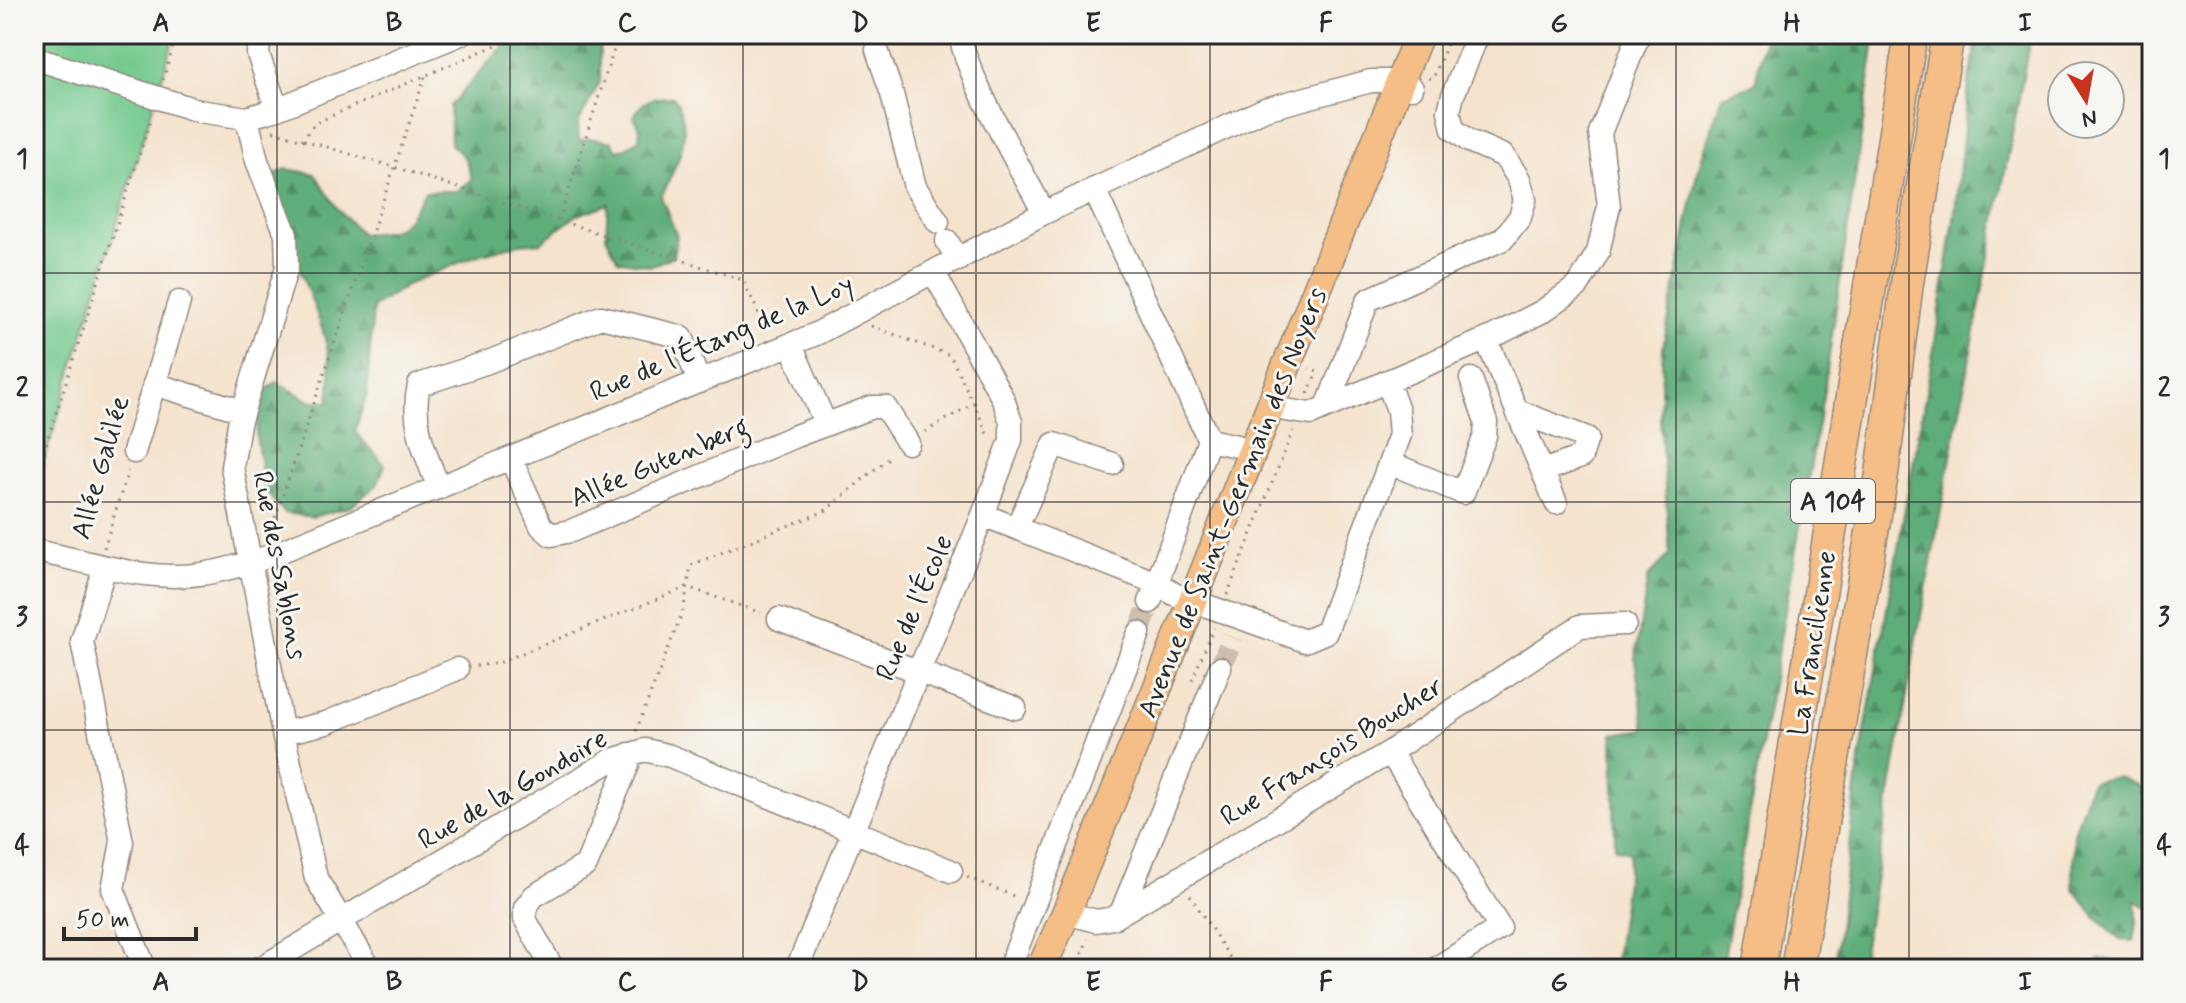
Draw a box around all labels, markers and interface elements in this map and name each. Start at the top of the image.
text: A [152,7,170,41]
text: B [386,7,402,41]
text: C [618,7,637,41]
text: D [851,7,869,41]
text: E [1085,7,1101,41]
text: F [1319,7,1333,41]
text: G [1550,7,1568,41]
text: H [1784,7,1801,41]
text: I [2018,7,2032,41]
north arrow [2046,60,2126,140]
text: N [2080,103,2099,133]
text: 1 [16,143,28,177]
text: 1 [2158,143,2170,177]
street label: Rue de l'Étang de la Loy [584,265,860,413]
street label: Avenue de Saint-Germain des Noyers [1130,282,1337,724]
text: 2 [16,372,29,406]
text: 2 [2158,372,2171,406]
street label: Allée Galilée [63,392,140,544]
street label: Allée Gutenberg [565,409,756,520]
street label: Rue des Sablons [242,468,315,663]
road number: A 104 [1791,479,1875,523]
street label: Rue de l'École [866,528,963,687]
street label: La Francilienne [1781,548,1846,739]
text: 3 [16,601,28,635]
text: 3 [2158,601,2170,635]
street label: Rue François Boucher [1214,668,1451,836]
street label: Rue de la Gondoire [412,721,615,859]
text: 4 [14,830,30,864]
text: 4 [2156,830,2172,864]
scale bar [64,891,196,941]
text: 50 m [76,905,130,936]
text: A [152,966,170,1000]
text: B [386,966,402,1000]
text: C [618,966,637,1000]
text: D [851,966,869,1000]
text: E [1085,966,1101,1000]
text: F [1319,966,1333,1000]
text: G [1550,966,1568,1000]
text: H [1784,966,1801,1000]
text: I [2018,966,2032,1000]

